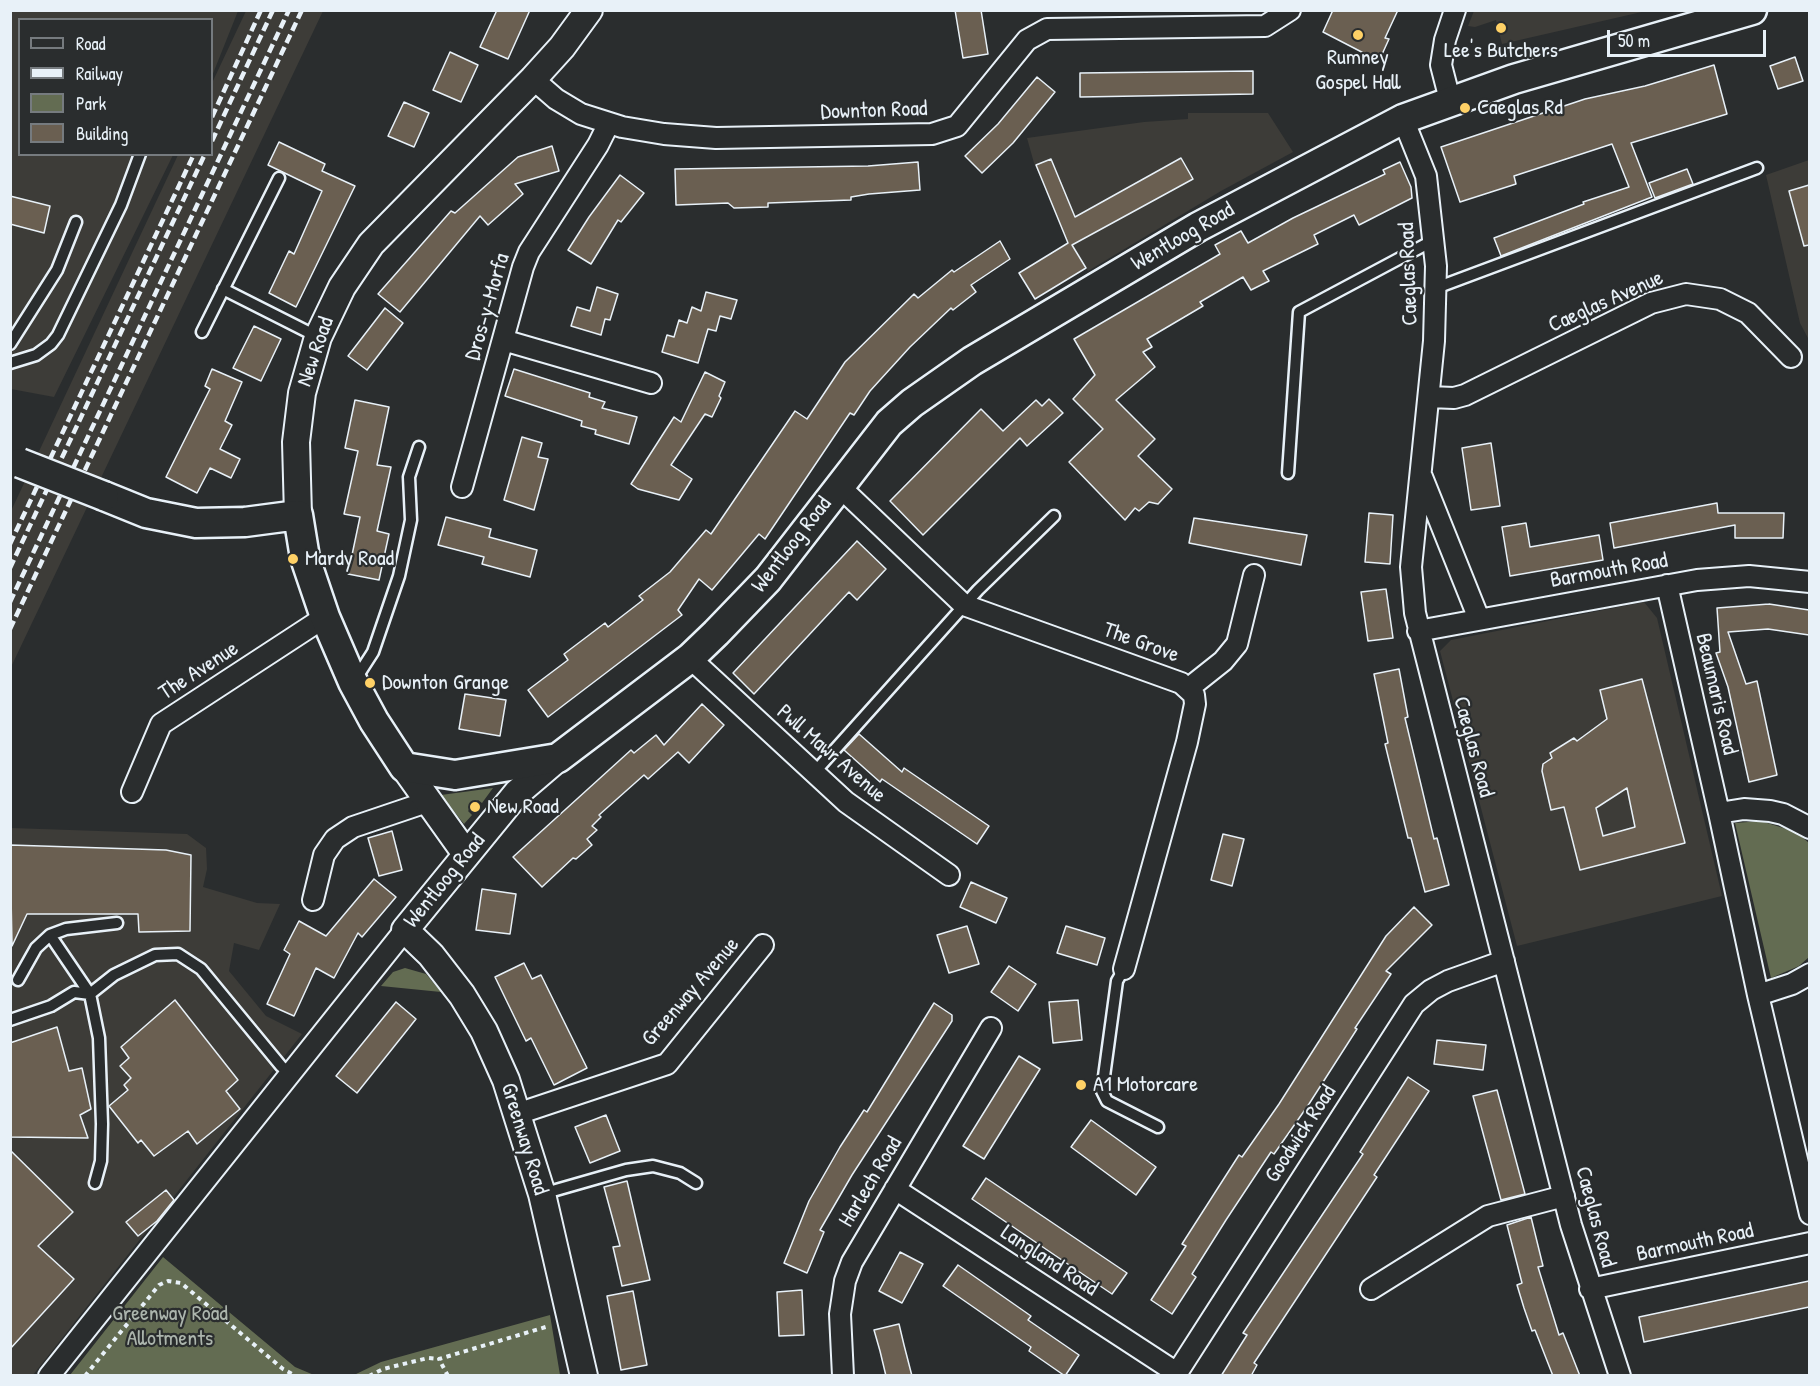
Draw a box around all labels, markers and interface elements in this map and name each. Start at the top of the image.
legend [18,18,213,156]
scale bar [1610,18,1769,56]
marker: Lee's Butchers [1494,21,1508,35]
marker: Rumney Gospel Hall [1351,28,1365,42]
text: 50 m [1618,28,1650,53]
text: Road [76,31,106,56]
place label: Lee's Butchers [1444,38,1558,64]
place label: Rumney Gospel Hall [1315,45,1401,96]
text: Railway [76,61,123,86]
text: Park [76,91,106,116]
place label: Caeglas Rd [1477,95,1563,121]
street label: Downton Road [820,96,928,126]
marker: Caeglas Rd [1458,101,1472,115]
text: Building [76,121,128,146]
street label: Wentloog Road [1127,197,1239,277]
street label: Caeglas Road [1394,222,1424,326]
street label: Dros-y-Morfa [460,250,516,364]
street label: Caeglas Avenue [1544,265,1668,339]
street label: New Road [292,314,340,390]
street label: Wentloog Road [746,492,838,598]
place label: Mardy Road [305,546,394,572]
street label: Barmouth Road [1548,548,1670,594]
marker: Mardy Road [286,552,300,566]
street label: The Grove [1099,617,1183,669]
street label: Beaumaris Road [1689,631,1743,757]
street label: The Avenue [154,636,244,706]
place label: Downton Grange [382,670,509,696]
marker: Downton Grange [363,676,377,690]
street label: Caeglas Road [1447,694,1499,800]
street label: Pwll Mawr Avenue [771,699,891,809]
place label: New Road [487,794,559,820]
marker: New Road [468,800,482,814]
street label: Wentloog Road [399,828,491,934]
street label: Greenway Avenue [637,932,745,1052]
place label: A1 Motorcare [1093,1072,1198,1098]
marker: A1 Motorcare [1074,1078,1088,1092]
street label: Greenway Road [494,1080,554,1198]
street label: Goodwick Road [1260,1080,1342,1188]
street label: Harlech Road [834,1132,908,1232]
street label: Caeglas Road [1569,1164,1621,1270]
street label: Barmouth Road [1634,1218,1756,1268]
street label: Langland Road [995,1220,1103,1302]
park label: Greenway Road Allotments [112,1301,228,1352]

